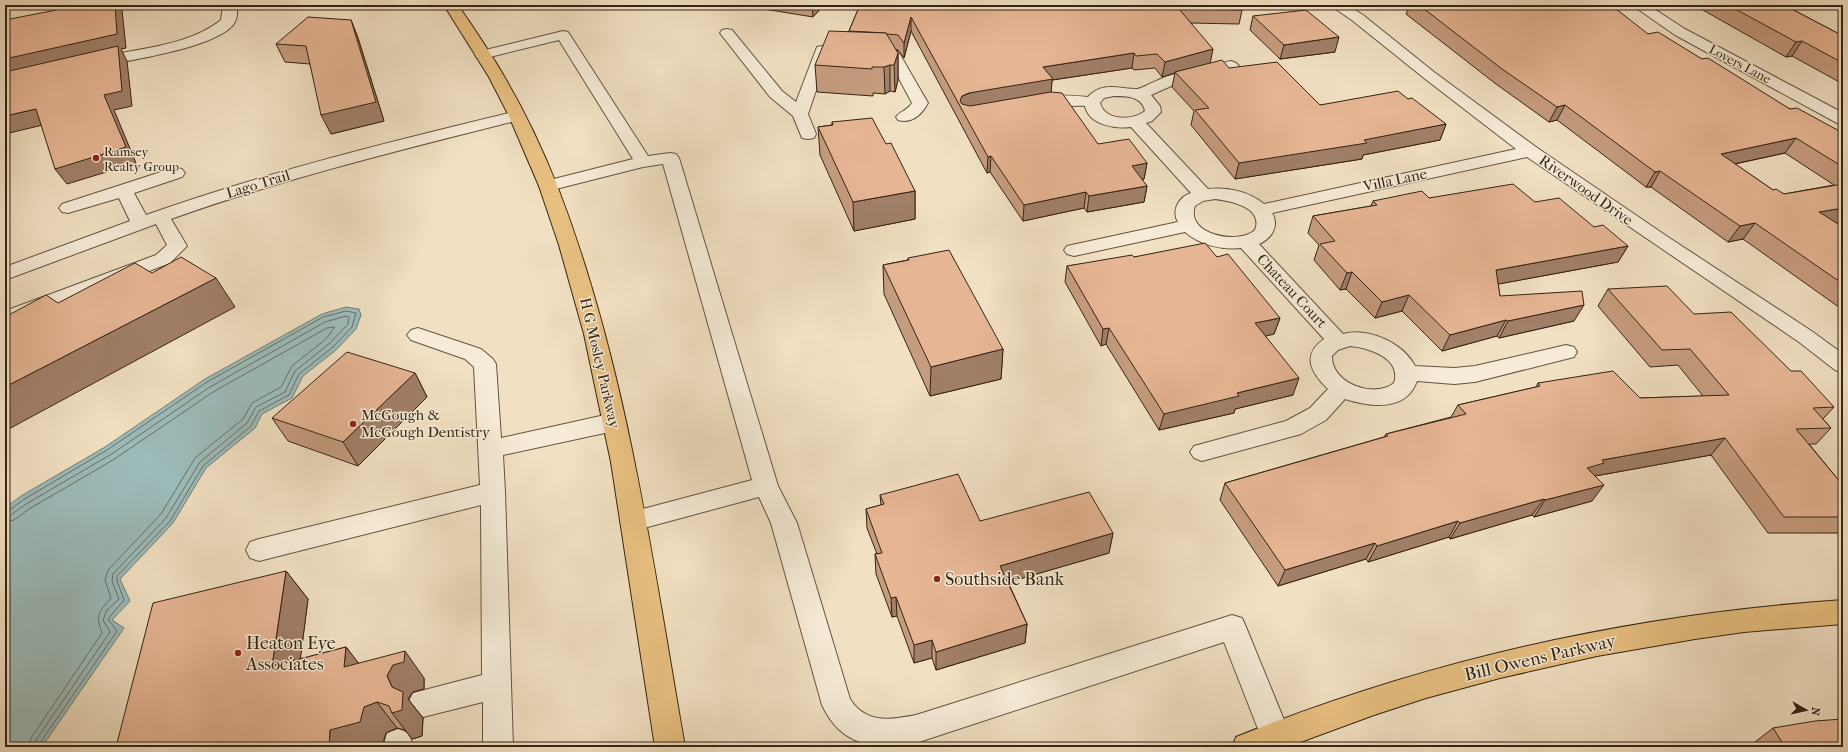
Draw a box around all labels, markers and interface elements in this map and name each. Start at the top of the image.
street label: Lovers Lane [1707,41,1774,87]
place label: Ramsey Realty Group [104,144,179,174]
street label: Riverwood Drive [1536,151,1637,229]
marker: Ramsey Realty Group [91,153,101,163]
street label: Villa Lane [1361,164,1429,196]
street label: Lago Trail [224,166,292,202]
street label: Chateau Court [1253,250,1331,332]
street label: H G Mosley Parkway [576,296,624,431]
place label: McGough & McGough Dentistry [361,406,491,441]
marker: McGough & McGough Dentistry [348,419,358,429]
place label: Southside Bank [945,569,1065,590]
marker: Southside Bank [932,574,942,584]
street label: Bill Owens Parkway [1462,630,1619,686]
place label: Heaton Eye Associates [245,633,336,675]
marker: Heaton Eye Associates [233,648,243,658]
north arrow [1786,690,1826,730]
text: N [1808,706,1822,717]

